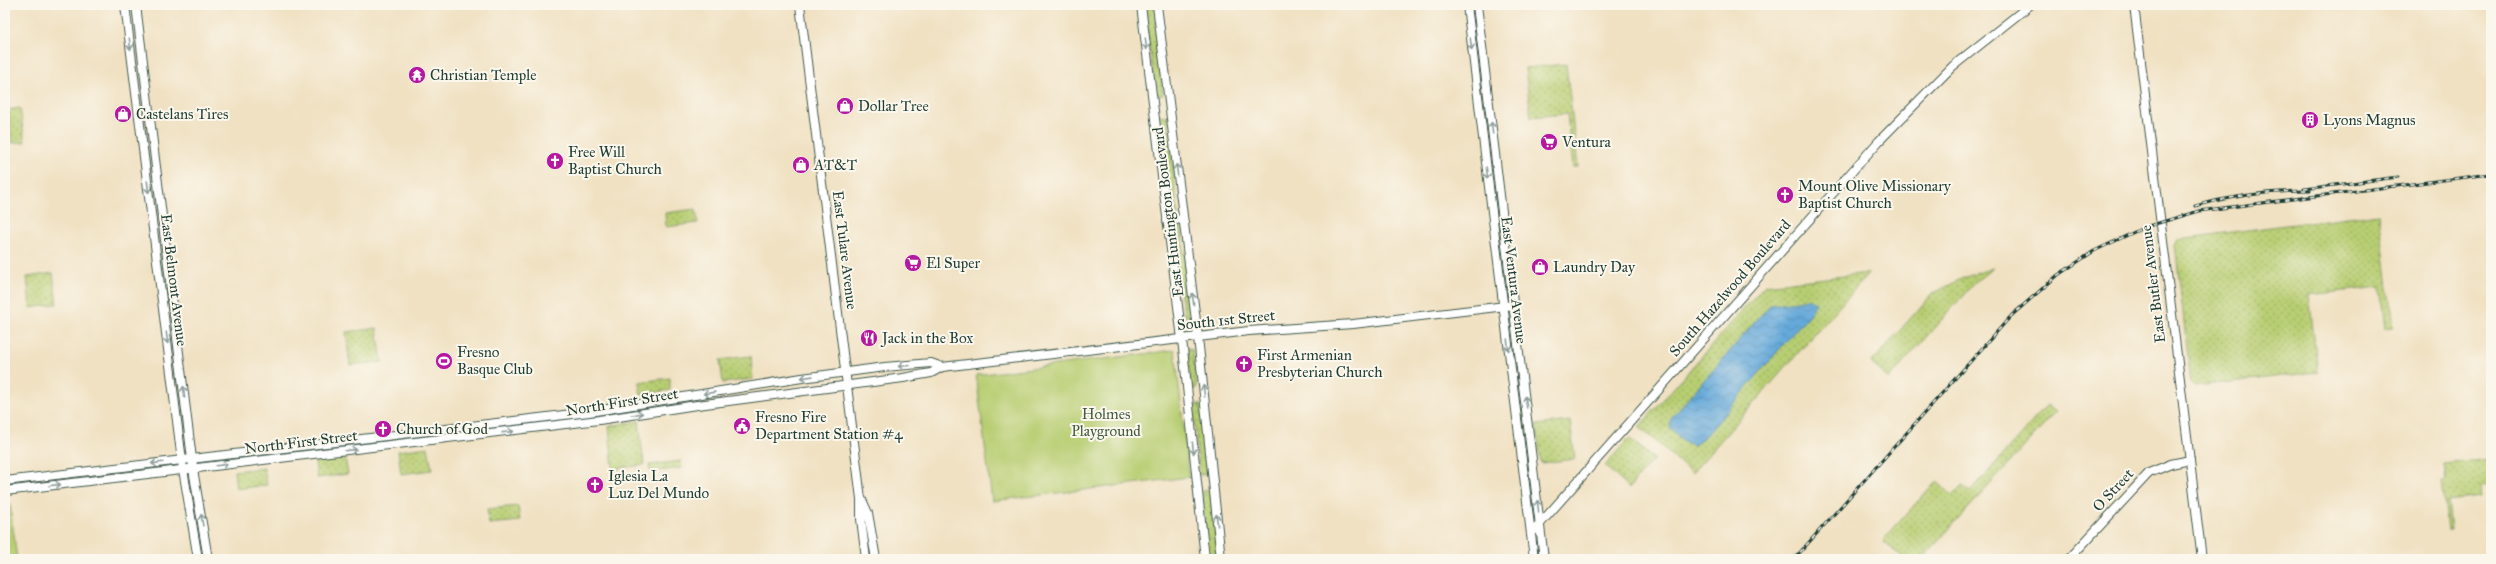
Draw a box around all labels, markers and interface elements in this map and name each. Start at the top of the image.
one-way arrow [126,37,133,50]
one-way arrow [1142,37,1150,50]
one-way arrow [1468,37,1475,50]
temple icon: Christian Temple [407,65,427,85]
place label: Christian Temple [430,66,536,84]
shop icon: Dollar Tree [835,96,855,116]
place label: Dollar Tree [858,97,929,115]
shop icon: Castelans Tires [113,104,133,124]
place label: Castelans Tires [136,105,228,123]
building icon: Lyons Magnus [2300,110,2320,130]
place label: Lyons Magnus [2323,111,2416,129]
one-way arrow [1488,122,1496,135]
street label: East Huntington Boulevard [1149,125,1187,298]
supermarket icon: Ventura [1539,132,1559,152]
place label: Ventura [1561,133,1612,151]
place label: Free Will Baptist Church [568,143,663,178]
church icon: Free Will Baptist Church [545,151,565,171]
shop icon: AT&T [791,155,811,175]
place label: AT&T [813,156,857,174]
one-way arrow [1173,164,1181,177]
one-way arrow [1483,166,1491,179]
place label: Mount Olive Missionary Baptist Church [1798,177,1952,212]
one-way arrow [144,180,152,193]
church icon: Mount Olive Missionary Baptist Church [1775,185,1795,205]
street label: East Tulare Avenue [829,190,861,310]
street label: East Belmont Avenue [157,213,191,347]
street label: East Ventura Avenue [1497,215,1531,345]
street label: South Hazelwood Boulevard [1666,215,1795,360]
street label: East Butler Avenue [2137,224,2169,344]
supermarket icon: El Super [903,253,923,273]
place label: El Super [926,254,980,272]
shop icon: Laundry Day [1530,257,1550,277]
place label: Laundry Day [1553,258,1636,276]
one-way arrow [1189,293,1197,306]
street label: South 1st Street [1176,306,1277,334]
restaurant icon: Jack in the Box [859,328,879,348]
place label: Jack in the Box [880,329,974,348]
one-way arrow [163,331,171,344]
one-way arrow [1505,338,1512,351]
place label: Fresno Basque Club [457,343,533,379]
place label: First Armenian Presbyterian Church [1257,346,1383,381]
sports icon: Fresno Basque Club [434,351,454,371]
church icon: First Armenian Presbyterian Church [1234,354,1254,374]
one-way arrow [898,362,911,369]
one-way arrow [801,373,814,381]
street label: North First Street [565,384,680,420]
one-way arrow [1200,385,1208,398]
one-way arrow [180,386,188,399]
one-way arrow [703,389,716,397]
one-way arrow [1522,396,1529,409]
park label: Holmes Playground [1071,405,1141,440]
place label: Fresno Fire Department Station #4 [755,408,903,443]
one-way arrow [630,410,643,418]
public building icon: Fresno Fire Department Station #4 [732,416,752,436]
church icon: Church of God [373,419,393,439]
place label: Church of God [396,420,488,438]
street label: North First Street [244,426,359,458]
one-way arrow [501,428,514,435]
one-way arrow [1189,441,1196,454]
one-way arrow [344,446,357,454]
one-way arrow [151,459,164,466]
one-way arrow [215,461,228,469]
street label: O Street [2089,464,2138,515]
place label: Iglesia La Luz Del Mundo [608,467,710,502]
church icon: Iglesia La Luz Del Mundo [585,475,605,495]
one-way arrow [48,481,61,489]
one-way arrow [1534,500,1542,513]
one-way arrow [198,514,206,527]
one-way arrow [1213,514,1221,527]

